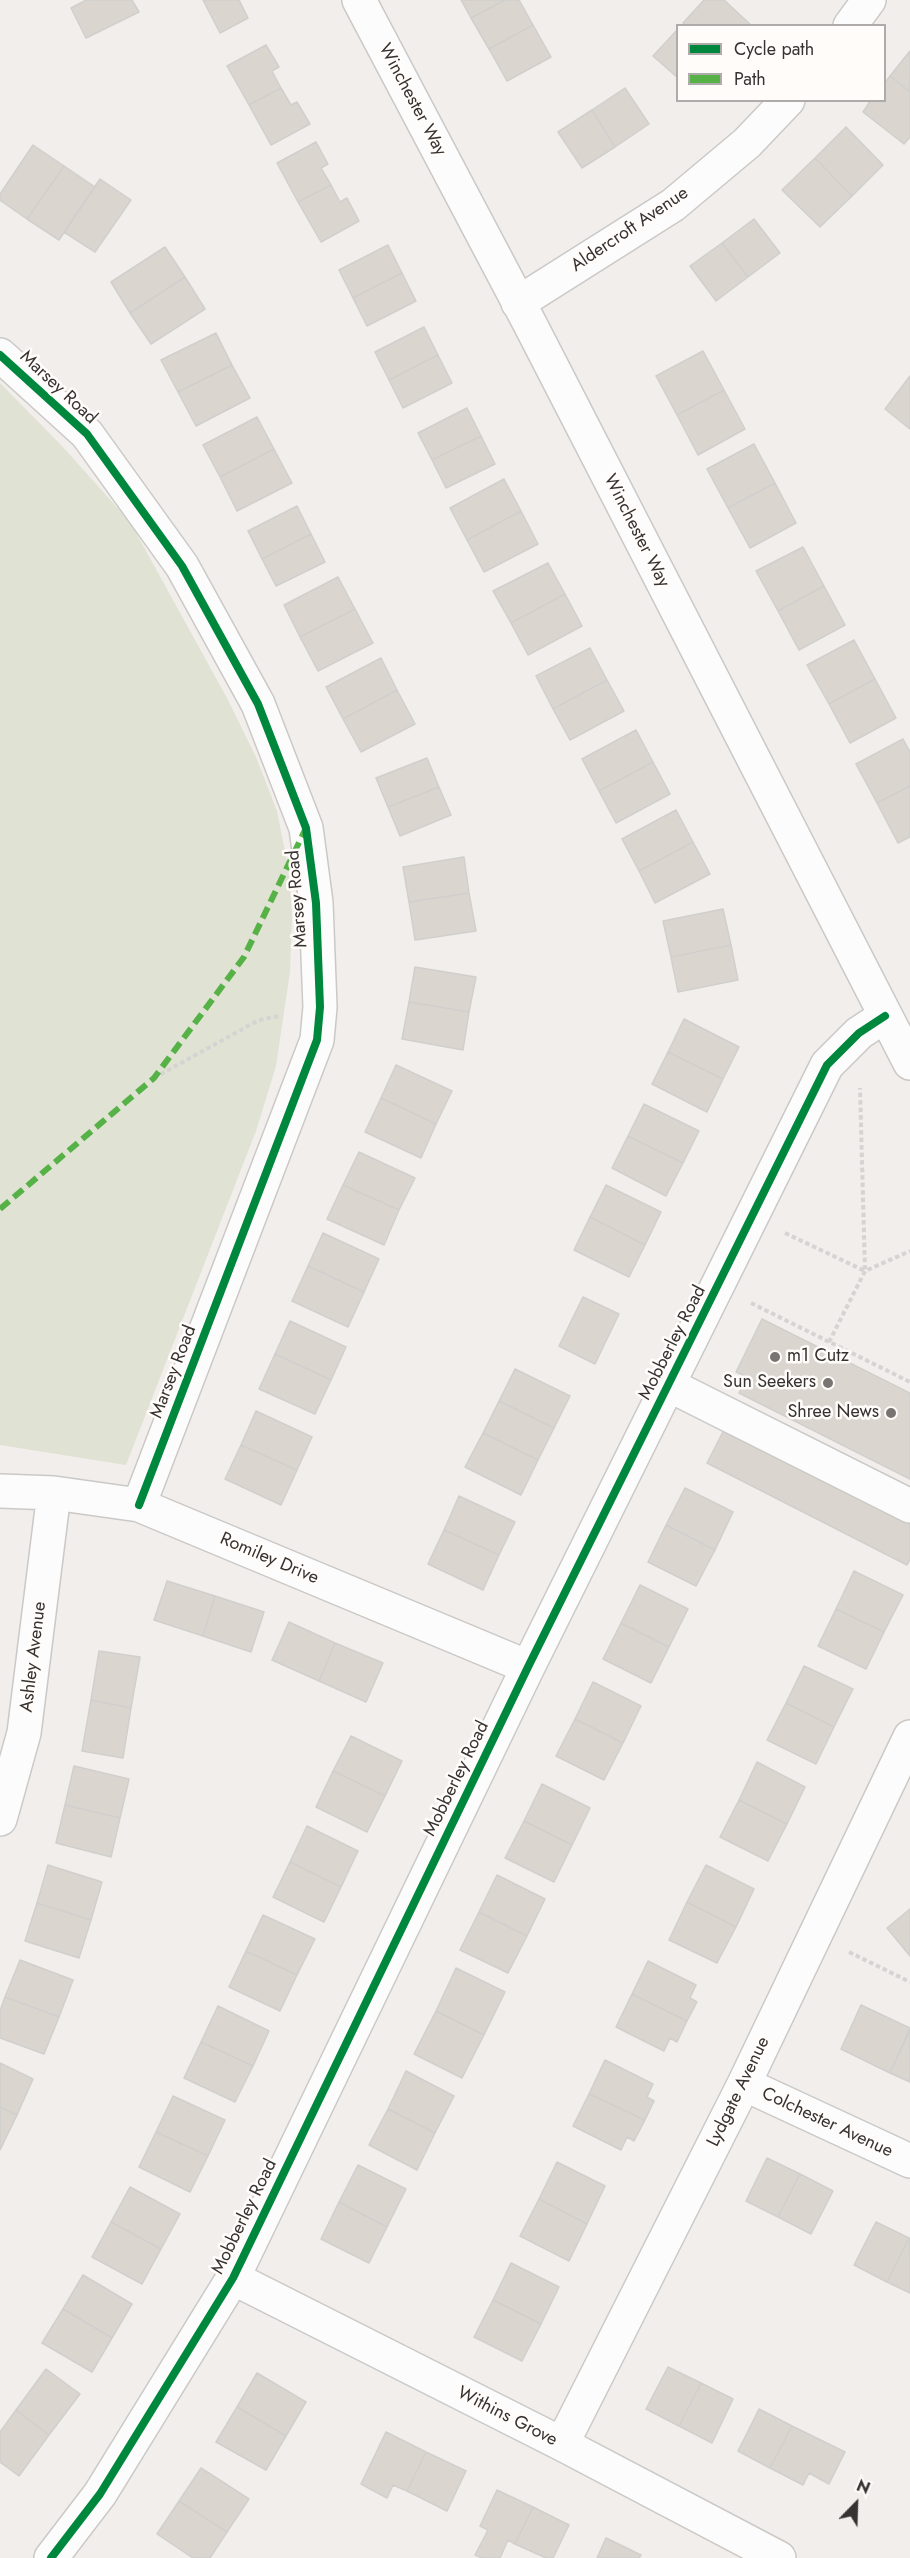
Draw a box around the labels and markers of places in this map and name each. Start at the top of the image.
place label: m1 Cutz [787,1346,849,1368]
marker: m1 Cutz [768,1350,782,1364]
place label: Sun Seekers [723,1372,816,1394]
marker: Sun Seekers [821,1376,835,1390]
place label: Shree News [787,1402,879,1424]
marker: Shree News [884,1406,898,1420]

